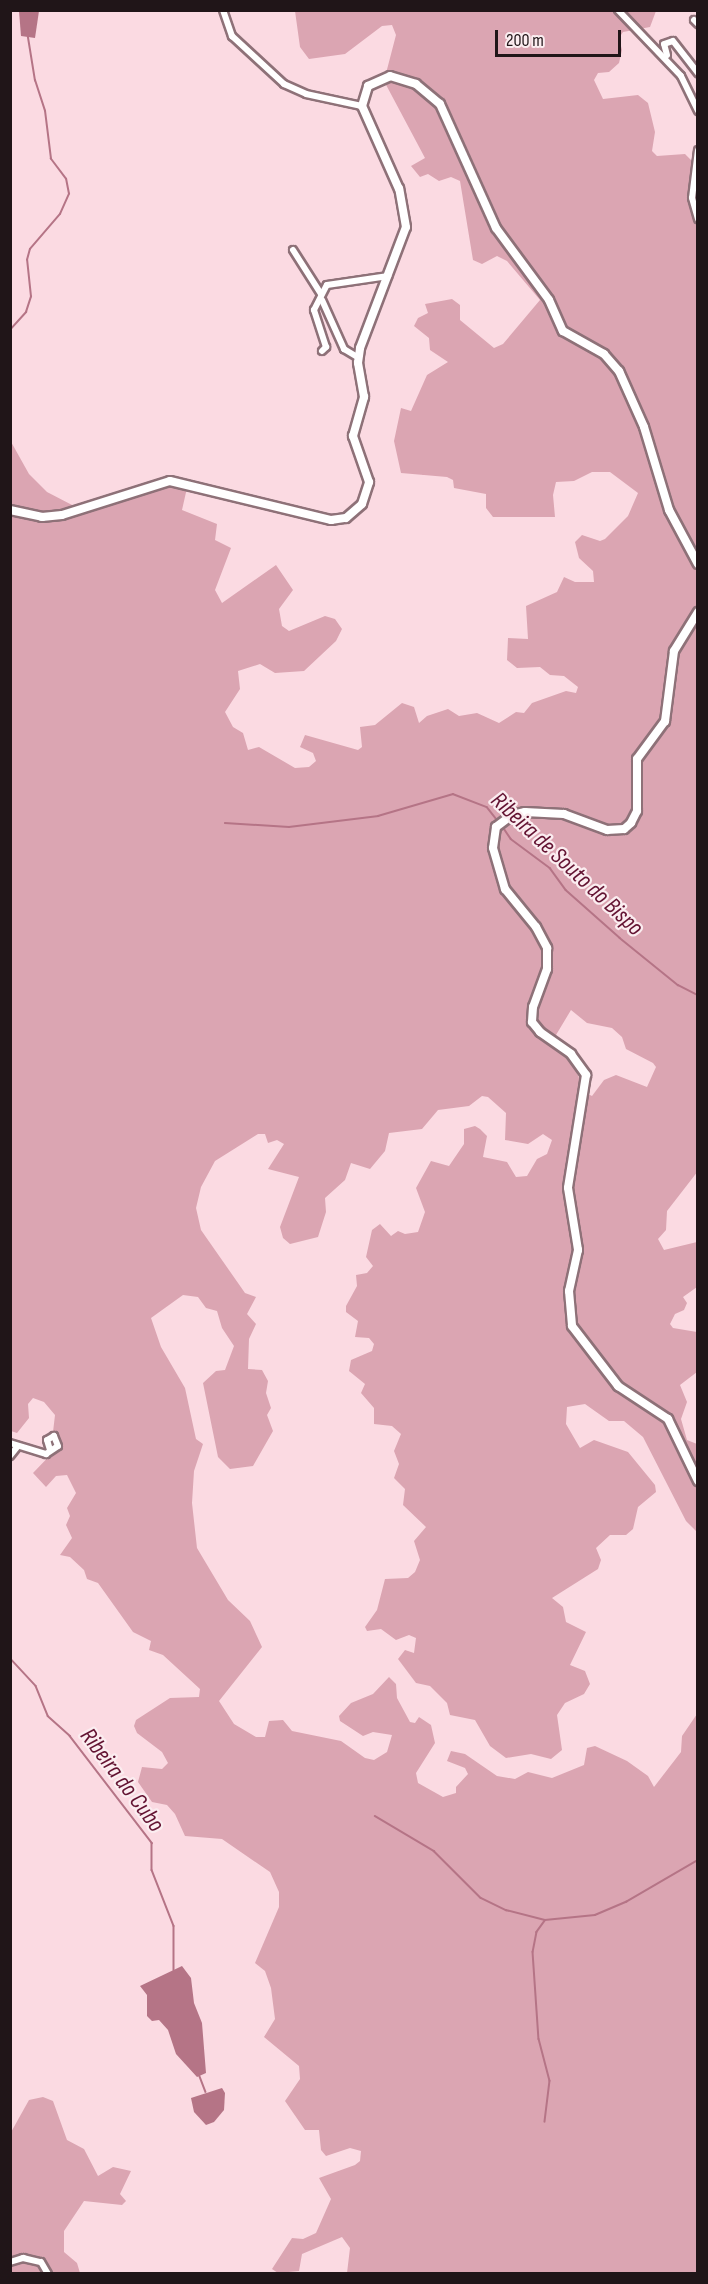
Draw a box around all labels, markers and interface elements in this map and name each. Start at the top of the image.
scale bar [498,18,624,56]
text: 200 m [506,30,544,51]
water label: Ribeira de Souto do Bispo [485,786,649,942]
water label: Ribeira do Cubo [74,1722,170,1838]

